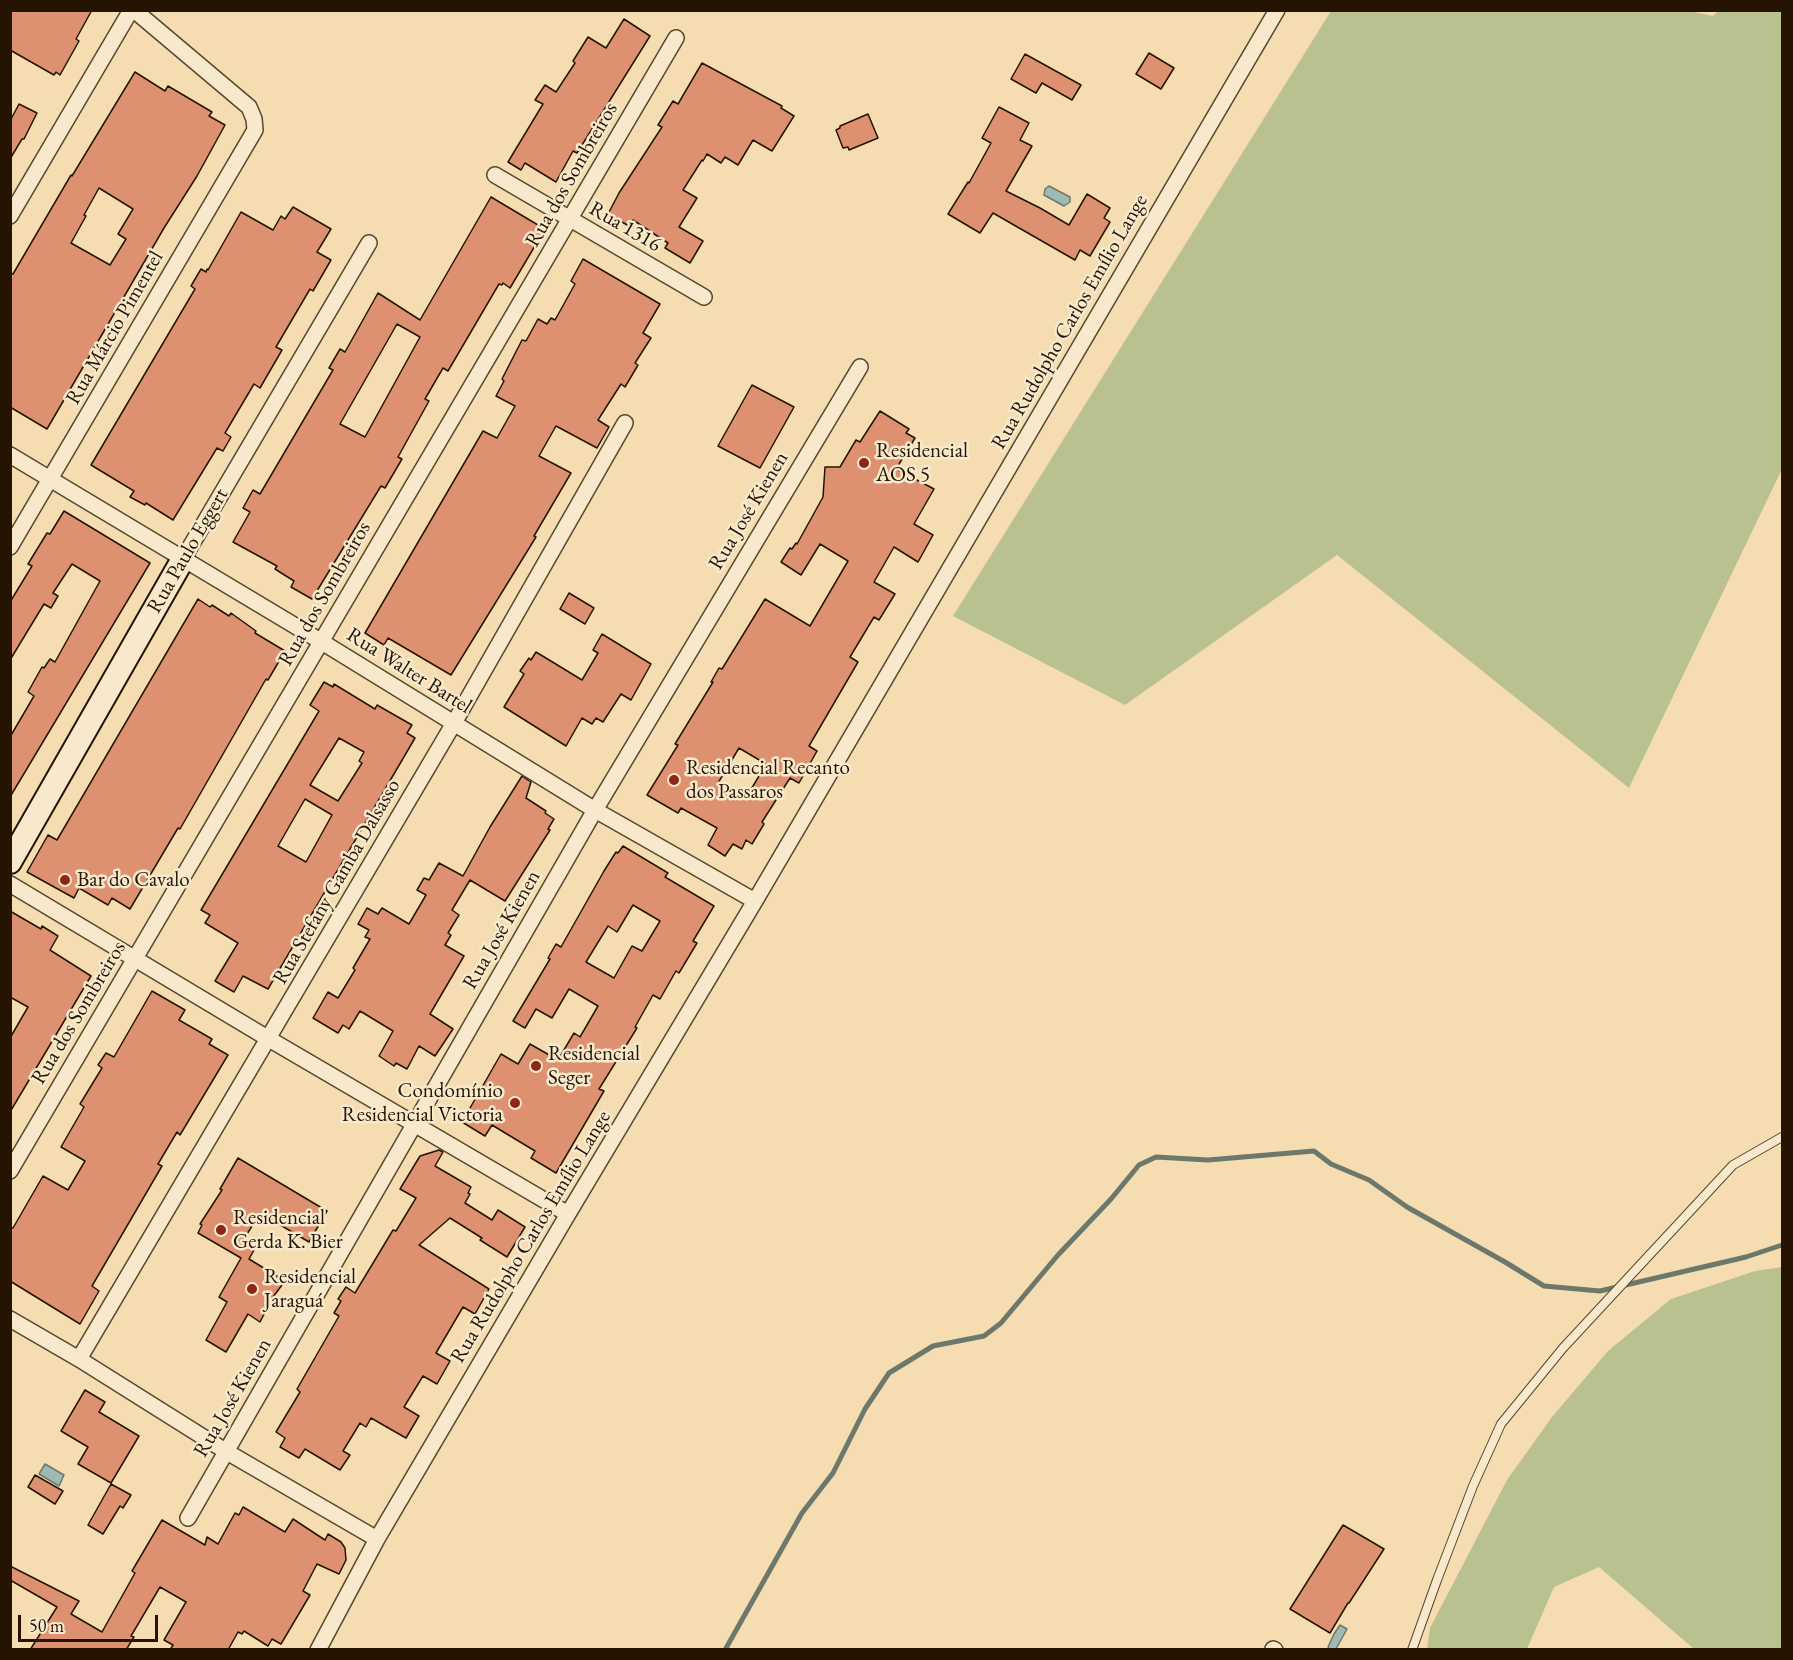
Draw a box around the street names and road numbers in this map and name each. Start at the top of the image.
street label: Rua dos Sombreiros [520,98,624,252]
street label: Rua Rudolpho Carlos Emílio Lange [987,190,1153,454]
street label: Rua 1316 [585,196,665,258]
street label: Rua Márcio Pimentel [61,247,169,409]
street label: Rua José Kienen [704,447,794,575]
street label: Rua Paulo Eggert [142,484,234,618]
street label: Rua dos Sombreiros [273,517,377,671]
street label: Rua Walter Bartel [342,623,476,719]
street label: Rua Stefany Gamba Dalsasso [268,775,406,989]
street label: Rua José Kienen [458,866,546,994]
street label: Rua dos Sombreiros [26,937,132,1089]
street label: Rua Rudolpho Carlos Emílio Lange [445,1106,617,1368]
street label: Rua José Kienen [189,1334,277,1462]

